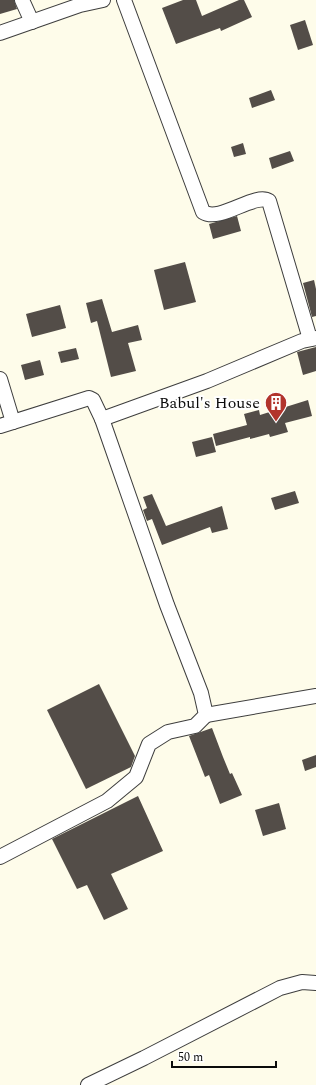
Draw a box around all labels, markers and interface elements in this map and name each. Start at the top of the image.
building icon: Babul's House [263,390,289,423]
place label: Babul's House [159,391,260,415]
scale bar [172,1043,276,1069]
text: 50 m [178,1048,203,1067]

